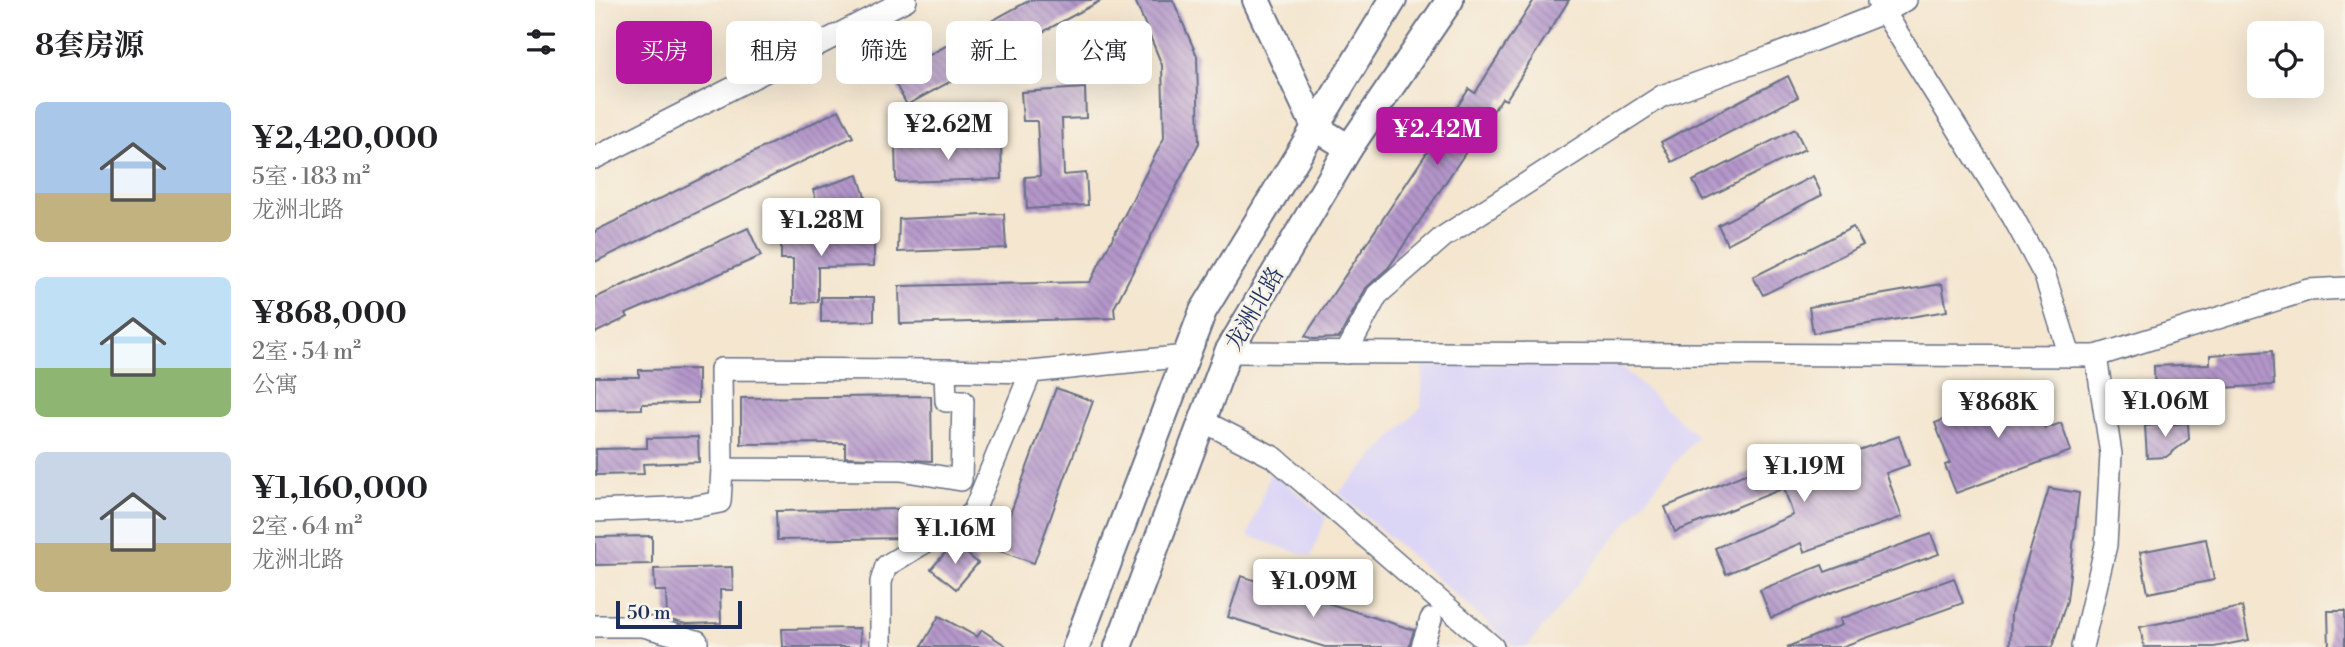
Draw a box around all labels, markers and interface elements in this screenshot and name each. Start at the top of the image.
chip: 买房 [616,21,712,84]
chip: 租房 [726,21,822,84]
chip: 筛选 [836,21,932,84]
chip: 新上 [946,21,1042,84]
chip: 公寓 [1056,21,1152,84]
map controls [2247,21,2324,98]
button: locate [2247,21,2324,98]
icon: filters [522,23,560,61]
text: 8套房源 [35,27,144,65]
pin: ¥2.62M [891,102,1005,162]
pin: ¥2.42M [1380,108,1494,167]
text: ¥2.62M [904,111,992,139]
text: ¥2.42M [1392,116,1482,144]
text: ¥2,420,000 [252,120,438,158]
icon: home [91,130,175,214]
text: 5室 · 183 m² [252,163,370,191]
text: 龙洲北路 [252,196,344,224]
pin: ¥1.28M [764,198,878,258]
text: ¥1.28M [778,207,864,235]
street label: 龙洲北路 [1220,262,1290,356]
text: ¥868,000 [252,295,407,333]
icon: home [91,305,175,389]
text: 2室 · 54 m² [252,338,361,366]
text: 公寓 [252,371,298,399]
pin: ¥868K [1949,380,2047,440]
pin: ¥1.06M [2108,380,2222,439]
text: ¥1.06M [2121,388,2209,416]
text: ¥868K [1958,389,2038,417]
pin: ¥1.19M [1747,444,1861,504]
text: ¥1.19M [1763,453,1845,481]
text: ¥1,160,000 [252,470,428,508]
icon: home [91,480,175,564]
pin: ¥1.16M [898,506,1012,566]
text: 2室 · 64 m² [252,513,362,541]
text: ¥1.16M [914,515,996,543]
text: 龙洲北路 [252,546,344,574]
pin: ¥1.09M [1256,560,1370,619]
text: ¥1.09M [1269,568,1357,596]
scale bar [616,598,742,630]
text: 50 m [627,601,671,625]

